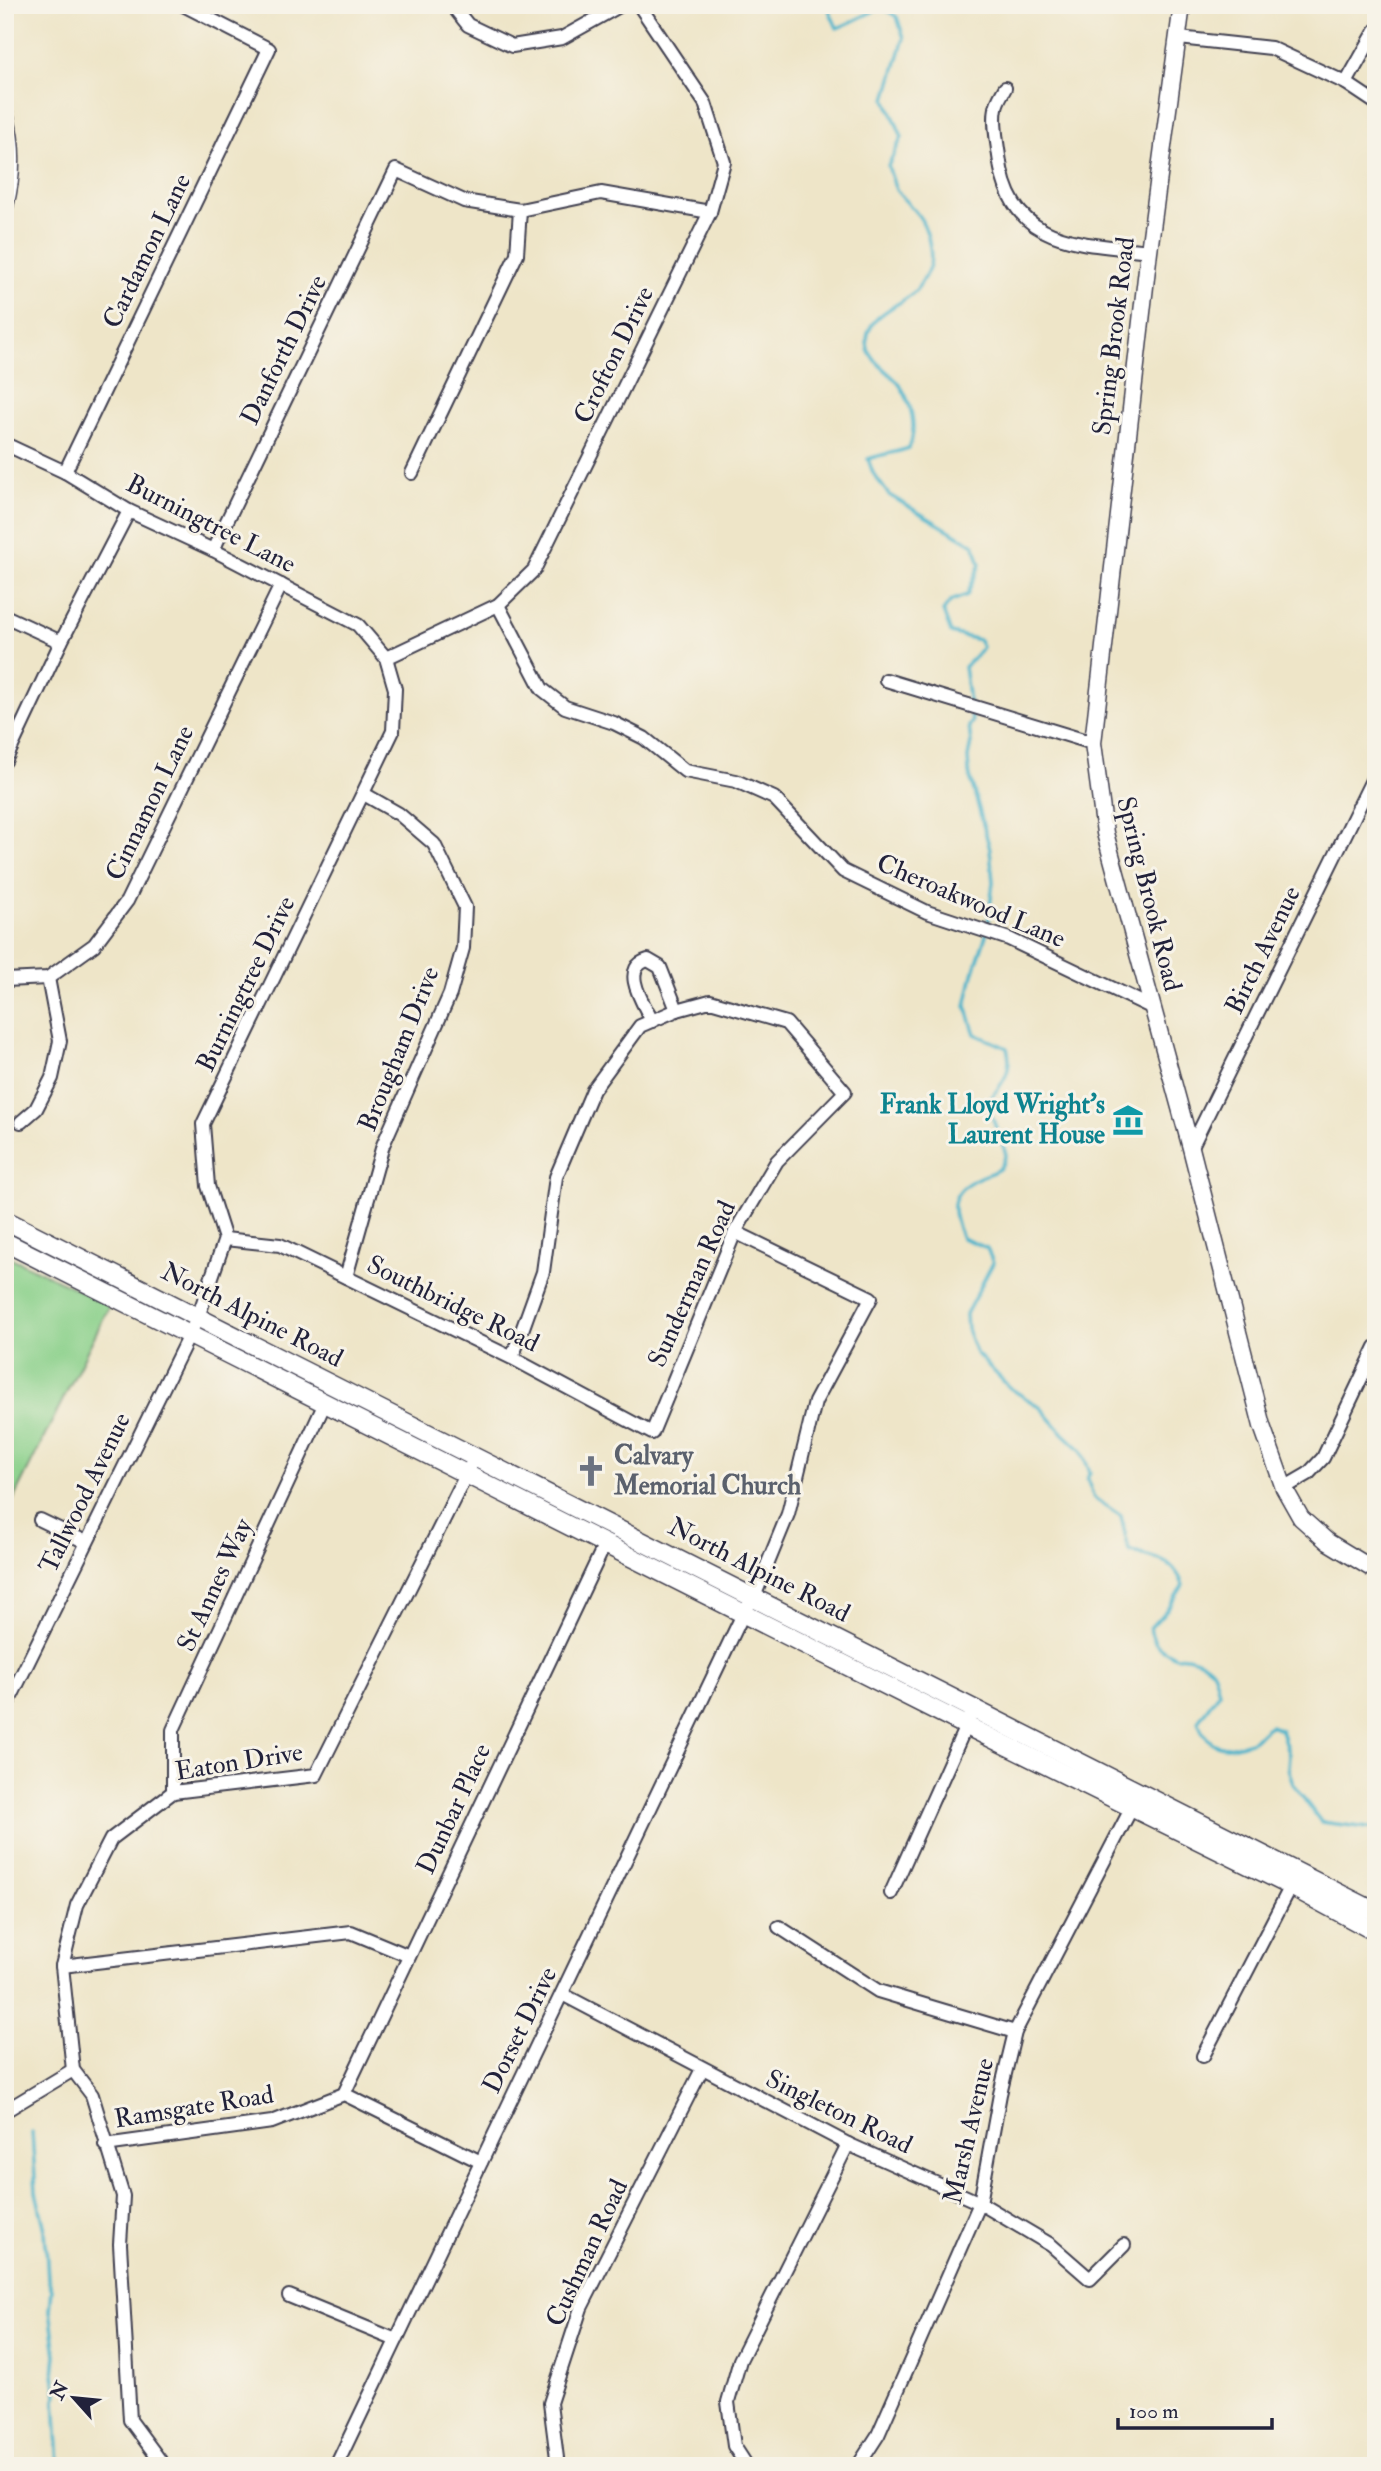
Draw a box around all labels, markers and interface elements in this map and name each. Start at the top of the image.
street label: Cardamon Lane [96,168,198,333]
street label: Spring Brook Road [1086,235,1143,437]
street label: Danforth Drive [234,270,334,430]
street label: Crofton Drive [567,281,661,429]
street label: Burningtree Lane [121,468,301,580]
street label: Cinnamon Lane [99,720,201,886]
street label: Spring Brook Road [1108,793,1189,995]
street label: Cheroakwood Lane [872,847,1070,955]
street label: Birch Avenue [1218,881,1308,1019]
street label: Burningtree Drive [190,891,302,1077]
street label: Brougham Drive [351,962,447,1136]
place label: Frank Lloyd Wright's Laurent House [880,1089,1105,1151]
museum icon: Frank Lloyd Wright's Laurent House [1111,1103,1145,1137]
street label: Sunderman Road [641,1196,743,1372]
street label: Southbridge Road [362,1248,545,1360]
street label: North Alpine Road [155,1255,348,1376]
street label: Tallwood Avenue [32,1407,138,1579]
place label: Calvary Memorial Church [613,1440,802,1502]
church icon: Calvary Memorial Church [574,1454,608,1488]
street label: North Alpine Road [662,1510,855,1631]
street label: St Annes Way [170,1513,260,1657]
street label: Eaton Drive [173,1736,305,1788]
street label: Dunbar Place [410,1738,498,1879]
street label: Dorset Drive [476,1961,564,2098]
street label: Marsh Avenue [937,2055,1001,2207]
street label: Singleton Road [761,2063,918,2161]
street label: Ramsgate Road [112,2079,276,2135]
street label: Cushman Road [539,2174,635,2332]
north arrow [38,2362,108,2432]
text: N [45,2377,75,2405]
scale bar [1118,2387,1272,2431]
text: 100 m [1129,2398,1179,2425]

